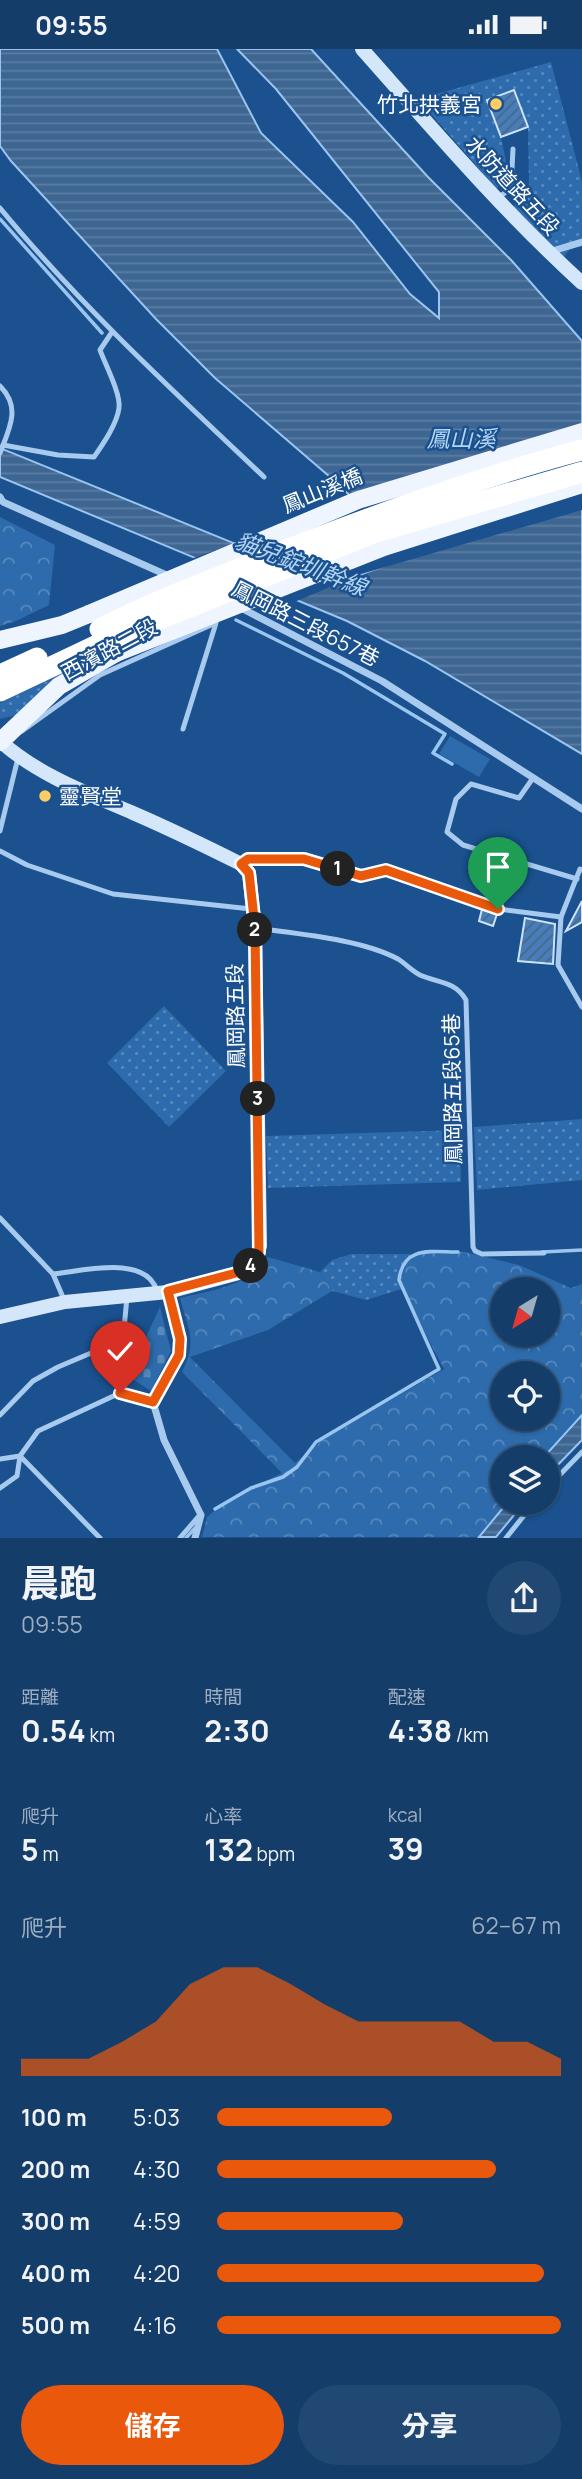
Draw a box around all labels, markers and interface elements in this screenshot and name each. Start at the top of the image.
text: 09:55 [35,7,108,43]
place label: 竹北拱義宮 [377,90,482,118]
marker: 竹北拱義宮 [488,96,504,112]
street label: 水防道路五段 [460,129,566,241]
water label: 鳳山溪 [427,422,499,454]
street label: 鳳山溪橋 [278,461,366,519]
water label: 貓兒錠圳幹線 [231,523,374,604]
street label: 鳳岡路三段657巷 [228,574,384,672]
street label: 西濱路二段 [56,612,162,686]
place label: 靈賢堂 [59,782,122,810]
marker: 靈賢堂 [37,788,53,804]
pin [468,837,528,909]
icon: arrive [479,848,517,886]
pin: 1 [320,851,356,887]
text: 1 [333,855,342,881]
pin: 2 [238,913,272,947]
text: 2 [249,916,260,942]
street label: 鳳岡路五段 [220,963,250,1069]
street label: 鳳岡路五段65巷 [437,1013,467,1165]
pin: 3 [240,1081,276,1117]
text: 3 [252,1085,263,1111]
pin: 4 [233,1249,268,1283]
text: 4 [245,1252,256,1278]
north arrow [490,1277,560,1347]
map controls [490,1277,560,1515]
pin [90,1321,150,1393]
icon: check [101,1332,139,1370]
button: locate [490,1361,560,1431]
button: layers [490,1445,560,1515]
text: 晨跑 [21,1556,97,1608]
button: share [487,1561,561,1635]
text: 09:55 [21,1608,83,1640]
text: 距離 [21,1684,59,1710]
text: 時間 [204,1684,242,1710]
text: 配速 [388,1684,426,1710]
text: 0.54 [21,1710,86,1751]
text: 2:30 [204,1710,270,1751]
text: 4:38 [388,1710,452,1751]
text: km [86,1722,115,1748]
text: /km [452,1722,489,1748]
text: kcal [388,1802,422,1828]
text: 爬升 [21,1803,59,1829]
text: 心率 [204,1803,242,1829]
text: 39 [388,1828,424,1869]
text: 5 [21,1829,39,1870]
text: 132 [204,1829,253,1870]
text: m [39,1841,59,1867]
text: bpm [253,1841,295,1867]
text: 62–67 m [471,1909,561,1941]
text: 爬升 [21,1911,67,1943]
text: 100 m [21,2101,87,2133]
text: 5:03 [133,2101,180,2133]
text: 200 m [21,2153,90,2185]
text: 4:30 [133,2153,180,2185]
text: 300 m [21,2205,90,2237]
text: 4:59 [133,2205,181,2237]
text: 400 m [21,2257,91,2289]
text: 4:20 [133,2257,181,2289]
text: 500 m [21,2309,90,2341]
text: 4:16 [133,2309,177,2341]
button: 儲存 [21,2385,284,2465]
button: 分享 [298,2385,561,2465]

